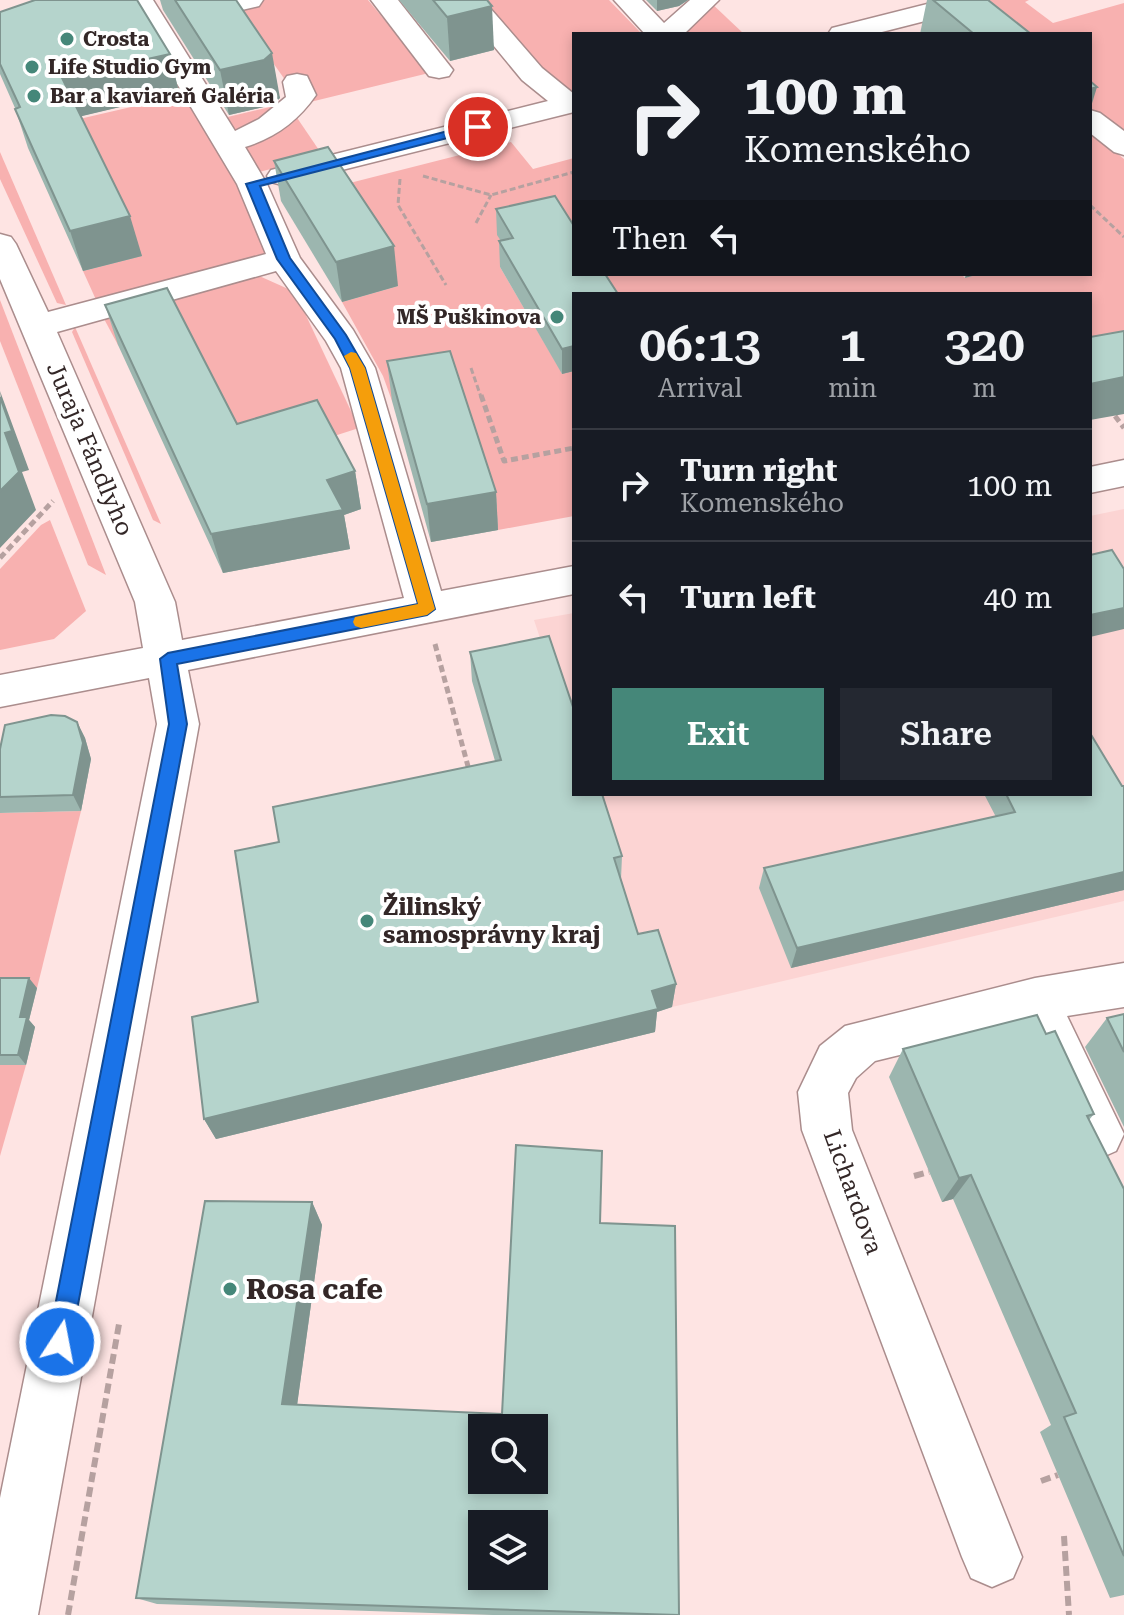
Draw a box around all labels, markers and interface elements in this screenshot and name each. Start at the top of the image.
place label: Crosta [83,27,149,51]
marker: Crosta [58,30,76,48]
place label: Life Studio Gym [48,55,211,79]
marker: Life Studio Gym [23,58,41,76]
text: 100 m [744,62,906,128]
icon: right [612,64,716,168]
place label: Bar a kaviareň Galéria [50,84,275,108]
marker: Bar a kaviareň Galéria [25,87,43,105]
pin [444,93,512,161]
icon: arrive [456,105,500,149]
text: Komenského [744,129,971,171]
icon: left [703,216,747,260]
text: Then [612,221,687,256]
place label: MŠ Puškinova [397,304,541,329]
marker: MŠ Puškinova [548,308,566,326]
text: 06:13 [639,317,761,373]
text: 1 [839,317,866,373]
text: 320 [944,317,1025,373]
street label: Juraja Fándlyho [41,358,139,540]
text: Arrival [658,373,742,403]
text: min [828,373,877,403]
text: m [973,373,996,403]
text: Turn right [680,453,837,488]
icon: right [612,463,656,507]
text: 100 m [967,468,1052,503]
text: Komenského [680,488,844,518]
icon: left [612,575,656,619]
text: Turn left [680,580,816,615]
text: 40 m [983,580,1052,615]
button: Exit [612,688,824,780]
button: Share [840,688,1052,780]
place label: Žilinský samosprávny kraj [383,892,600,949]
marker: Žilinský samosprávny kraj [358,912,376,930]
street label: Lichardova [818,1126,888,1258]
place label: Rosa cafe [246,1273,383,1306]
marker: Rosa cafe [221,1280,239,1298]
position arrow [18,1300,102,1384]
map controls [468,1414,548,1590]
button: search [468,1414,548,1494]
button: layers [468,1510,548,1590]

